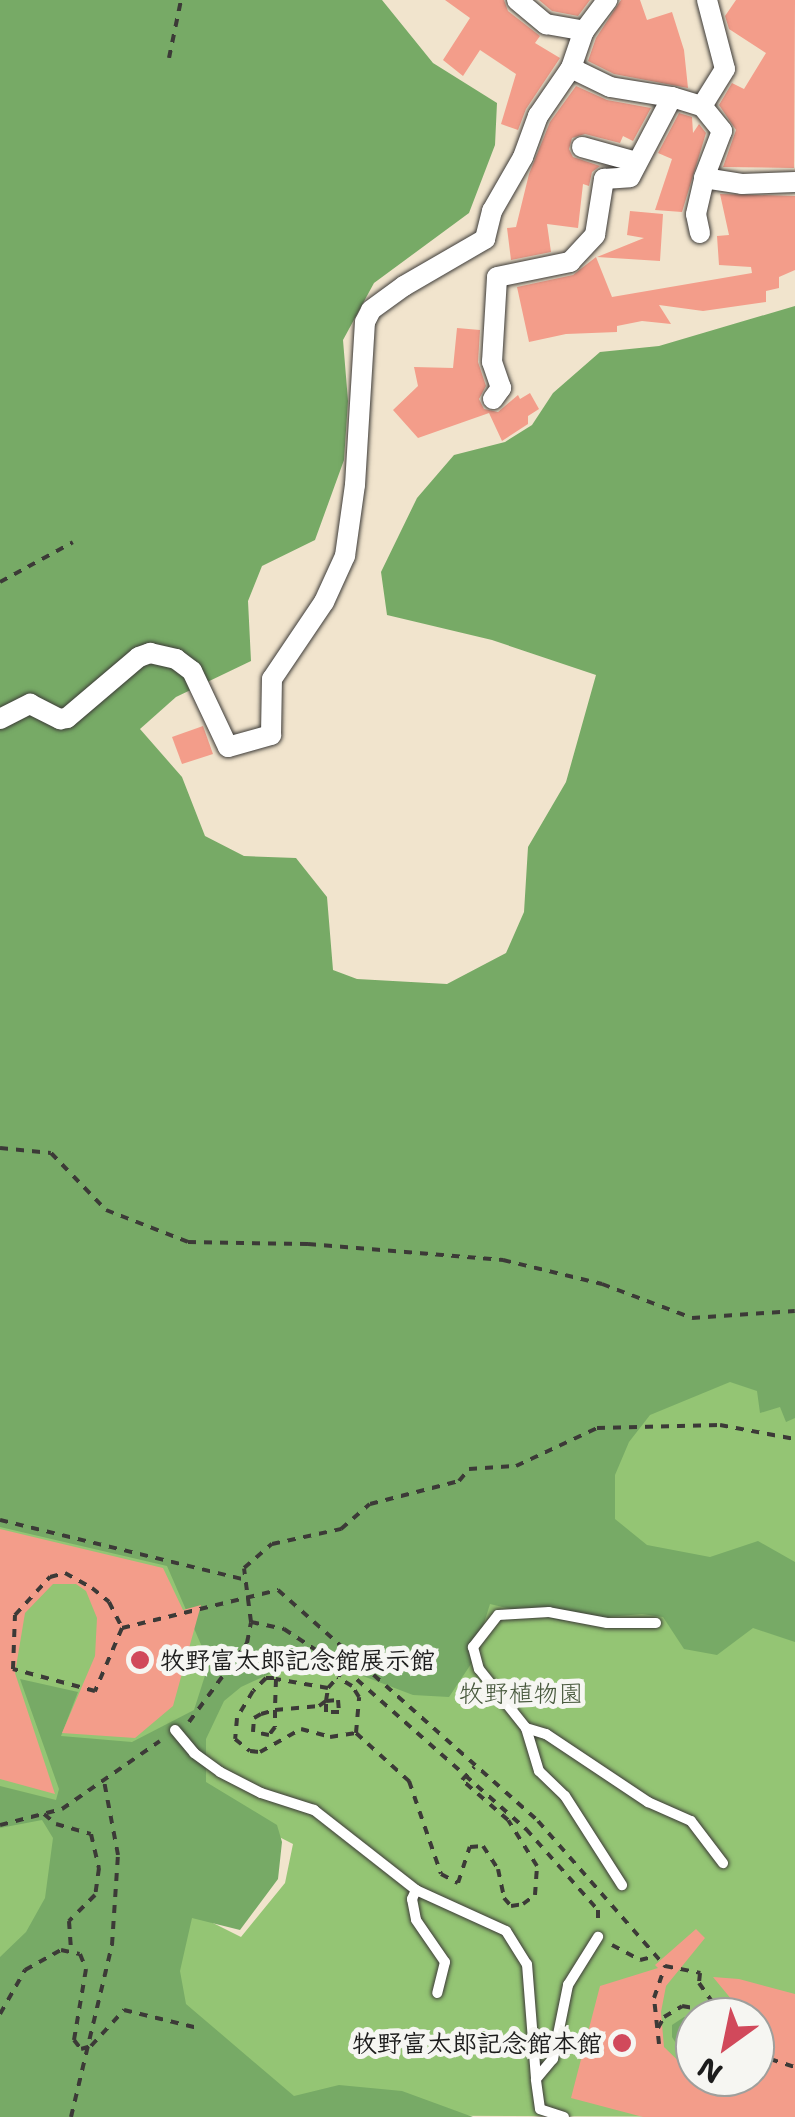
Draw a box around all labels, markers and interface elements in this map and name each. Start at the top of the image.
place label: 牧野富太郎記念館展示館 [160,1645,435,1675]
marker: 牧野富太郎記念館展示館 [129,1649,151,1671]
park label: 牧野植物園 [459,1678,583,1708]
north arrow [675,1997,775,2097]
place label: 牧野富太郎記念館本館 [352,2028,602,2058]
marker: 牧野富太郎記念館本館 [611,2032,633,2054]
text: N [690,2049,729,2092]

